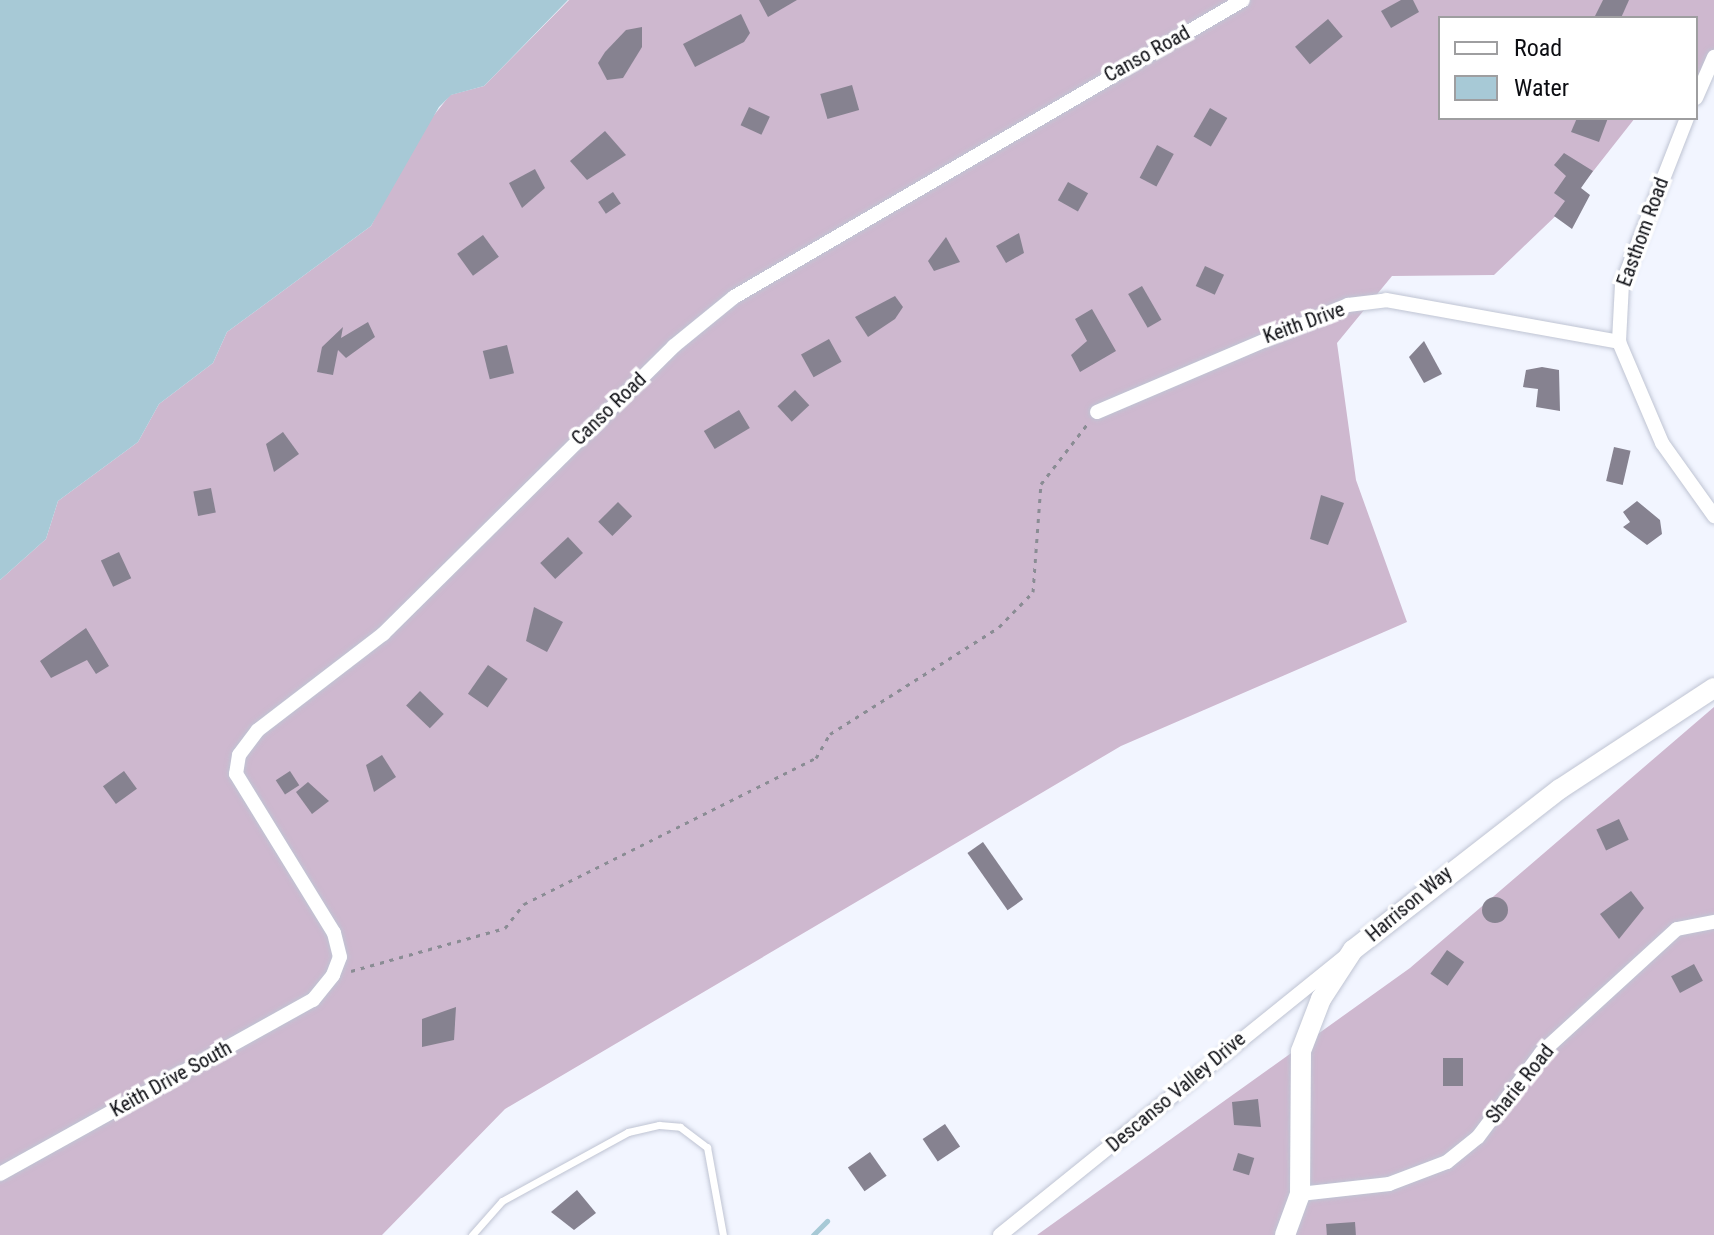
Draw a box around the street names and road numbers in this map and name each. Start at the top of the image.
street label: Canso Road [1100,21,1194,87]
street label: Easthom Road [1612,174,1674,290]
street label: Keith Drive [1260,297,1348,349]
street label: Canso Road [567,368,651,450]
street label: Harrison Way [1361,861,1457,947]
street label: Descanso Valley Drive [1102,1027,1250,1157]
street label: Keith Drive South [106,1036,236,1122]
street label: Sharie Road [1481,1040,1559,1128]

